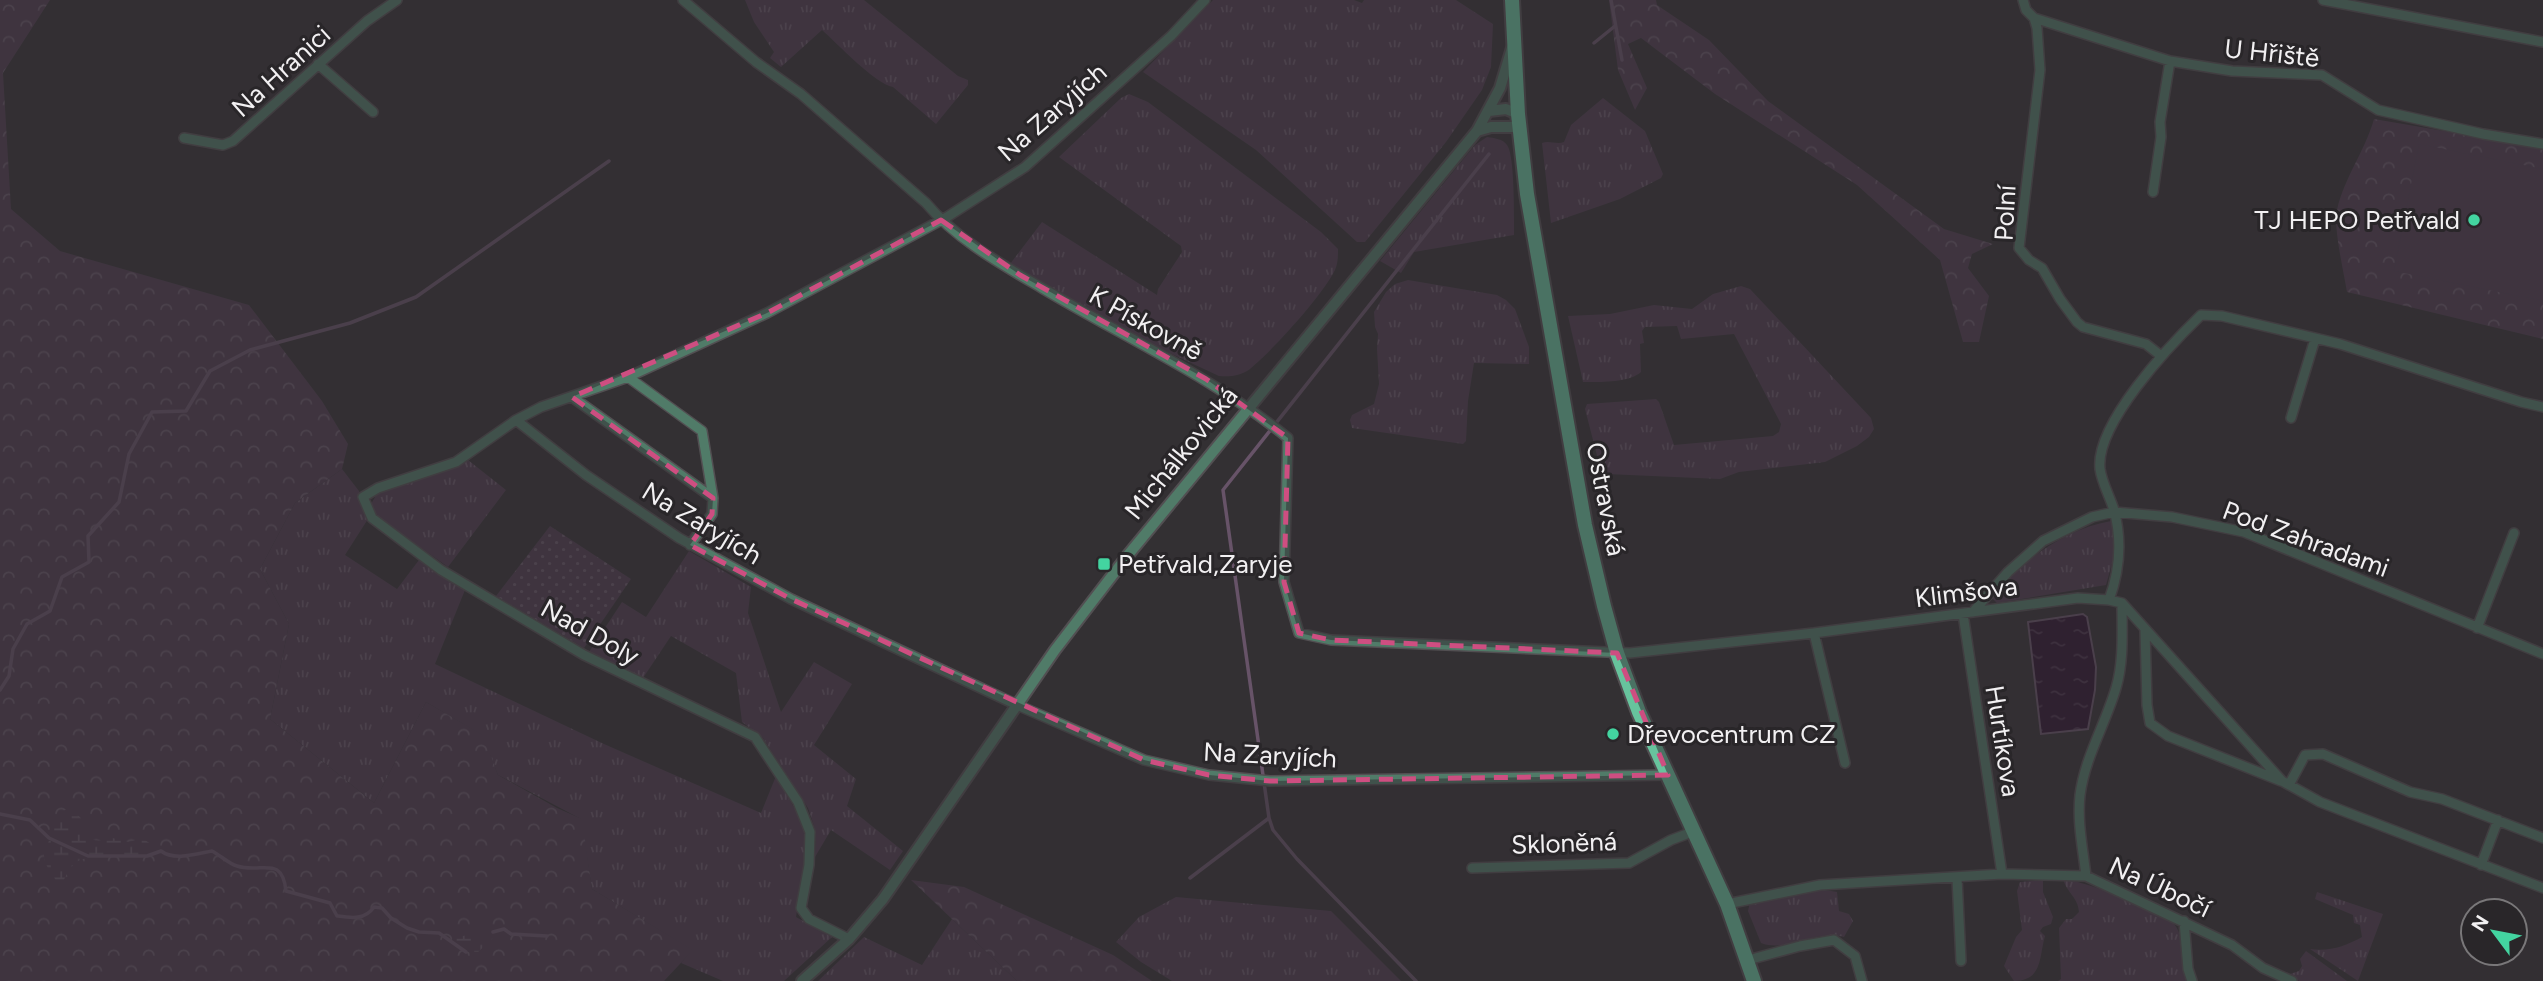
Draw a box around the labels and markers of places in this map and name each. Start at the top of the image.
place label: TJ HEPO Petřvald [2254,204,2460,236]
marker: TJ HEPO Petřvald [2466,212,2482,228]
place label: Petřvald,Zaryje [1118,548,1293,580]
marker: Petřvald,Zaryje [1096,556,1112,572]
place label: Dřevocentrum CZ [1627,718,1836,750]
marker: Dřevocentrum CZ [1605,726,1621,742]

